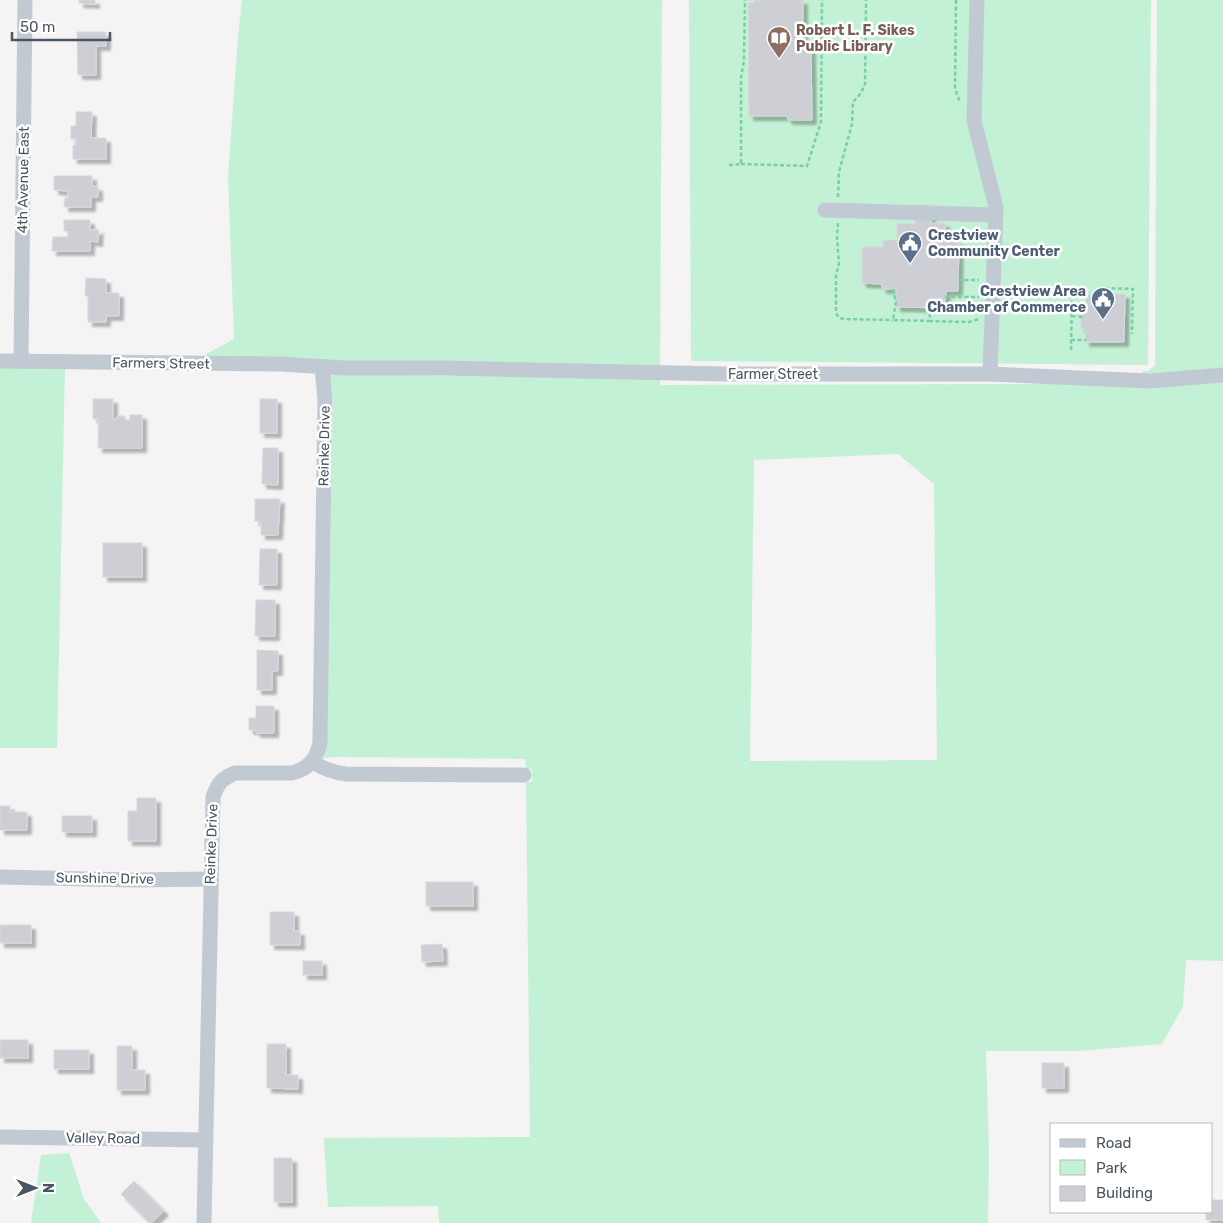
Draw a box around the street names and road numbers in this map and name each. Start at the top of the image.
street label: 4th Avenue East [14,126,33,234]
street label: Farmers Street [112,354,210,373]
street label: Farmer Street [728,366,819,383]
street label: Reinke Drive [315,405,334,486]
street label: Reinke Drive [202,803,221,885]
street label: Sunshine Drive [56,869,154,888]
street label: Valley Road [66,1129,140,1148]

